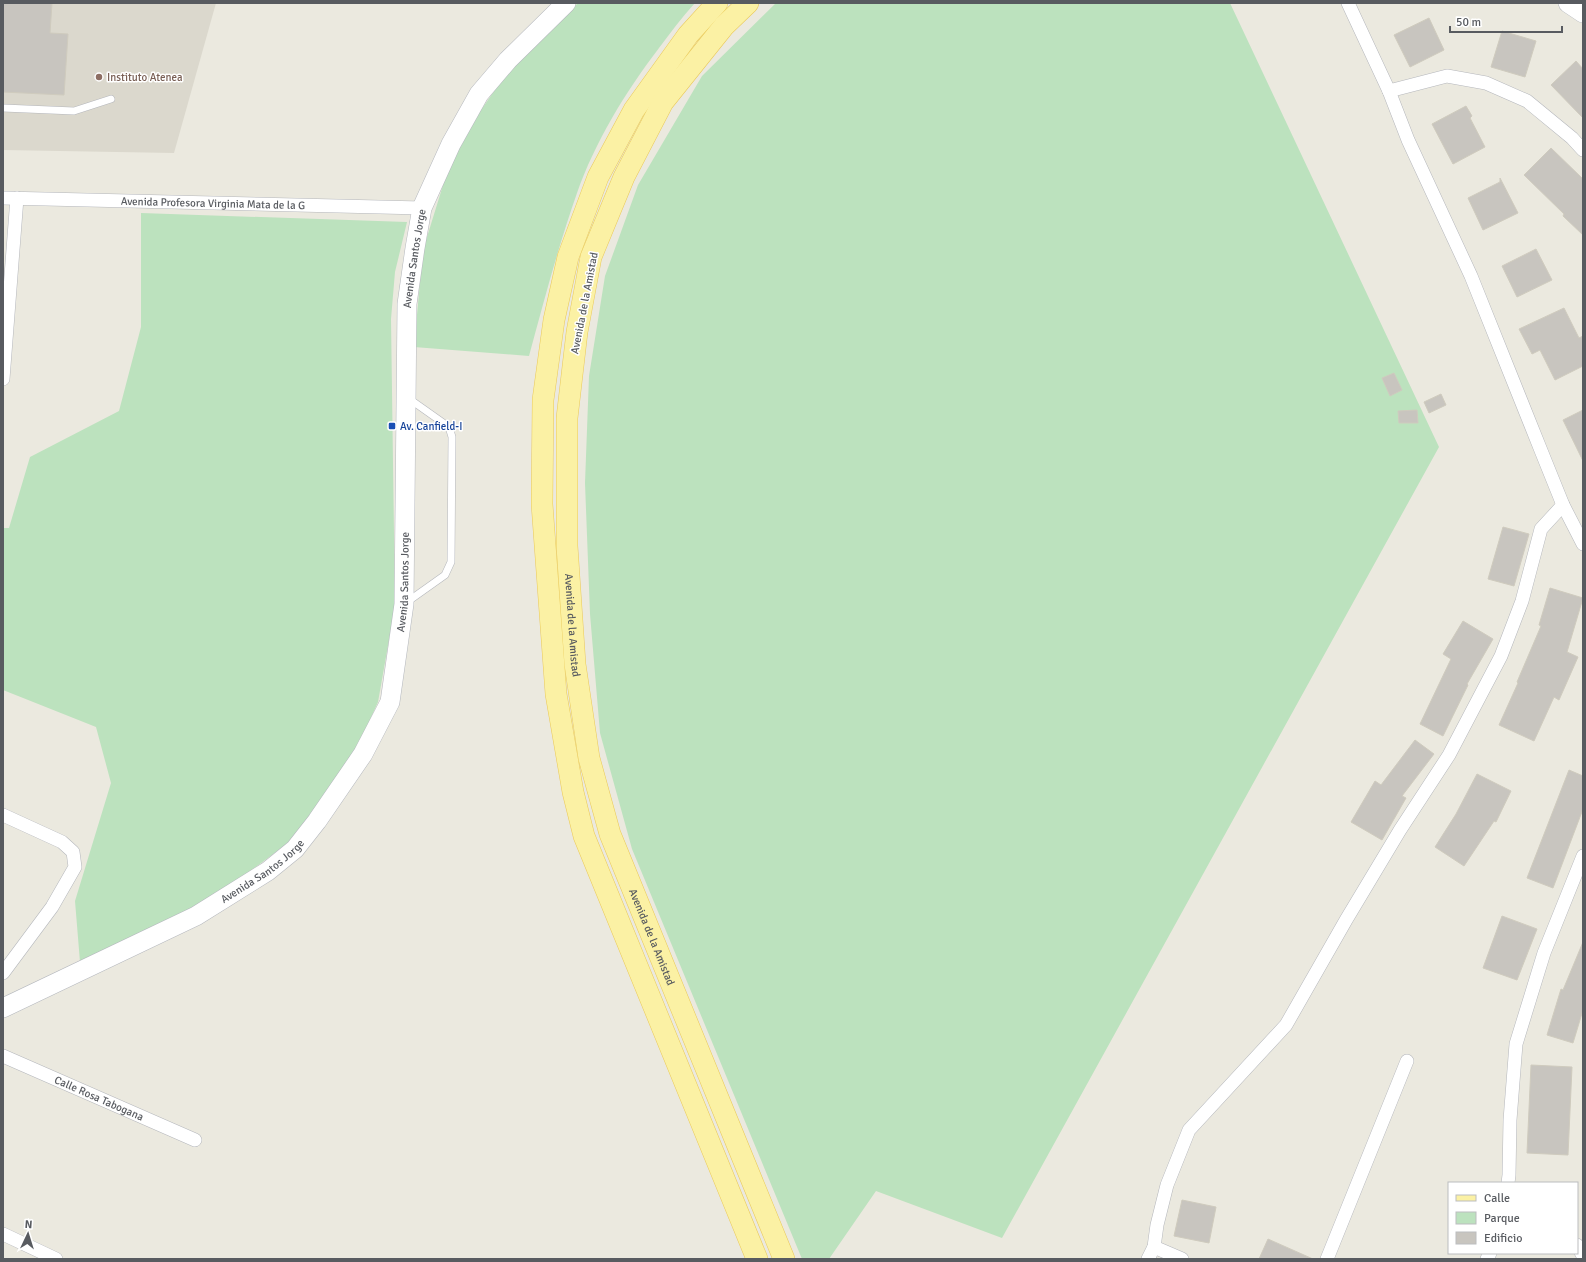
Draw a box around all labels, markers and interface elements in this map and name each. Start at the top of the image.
scale bar [1450,8,1562,34]
text: 50 m [1456,15,1481,30]
place label: Instituto Atenea [107,71,183,84]
marker: Instituto Atenea [94,72,104,82]
street label: Avenida Profesora Virginia Mata de la G [121,195,305,212]
street label: Avenida Santos Jorge [401,208,429,308]
street label: Avenida de la Amistad [568,251,601,355]
place label: Av. Canfield-I [400,420,462,433]
marker: Av. Canfield-I [387,421,397,431]
street label: Avenida Santos Jorge [394,532,412,633]
street label: Avenida de la Amistad [562,573,583,678]
street label: Avenida Santos Jorge [218,837,307,906]
street label: Avenida de la Amistad [626,887,677,988]
street label: Calle Rosa Tabogana [52,1073,146,1124]
legend [1448,1182,1578,1254]
text: Calle [1484,1191,1510,1206]
text: Parque [1484,1211,1520,1226]
north arrow [8,1214,48,1254]
text: N [24,1218,33,1231]
text: Edificio [1484,1231,1522,1246]

